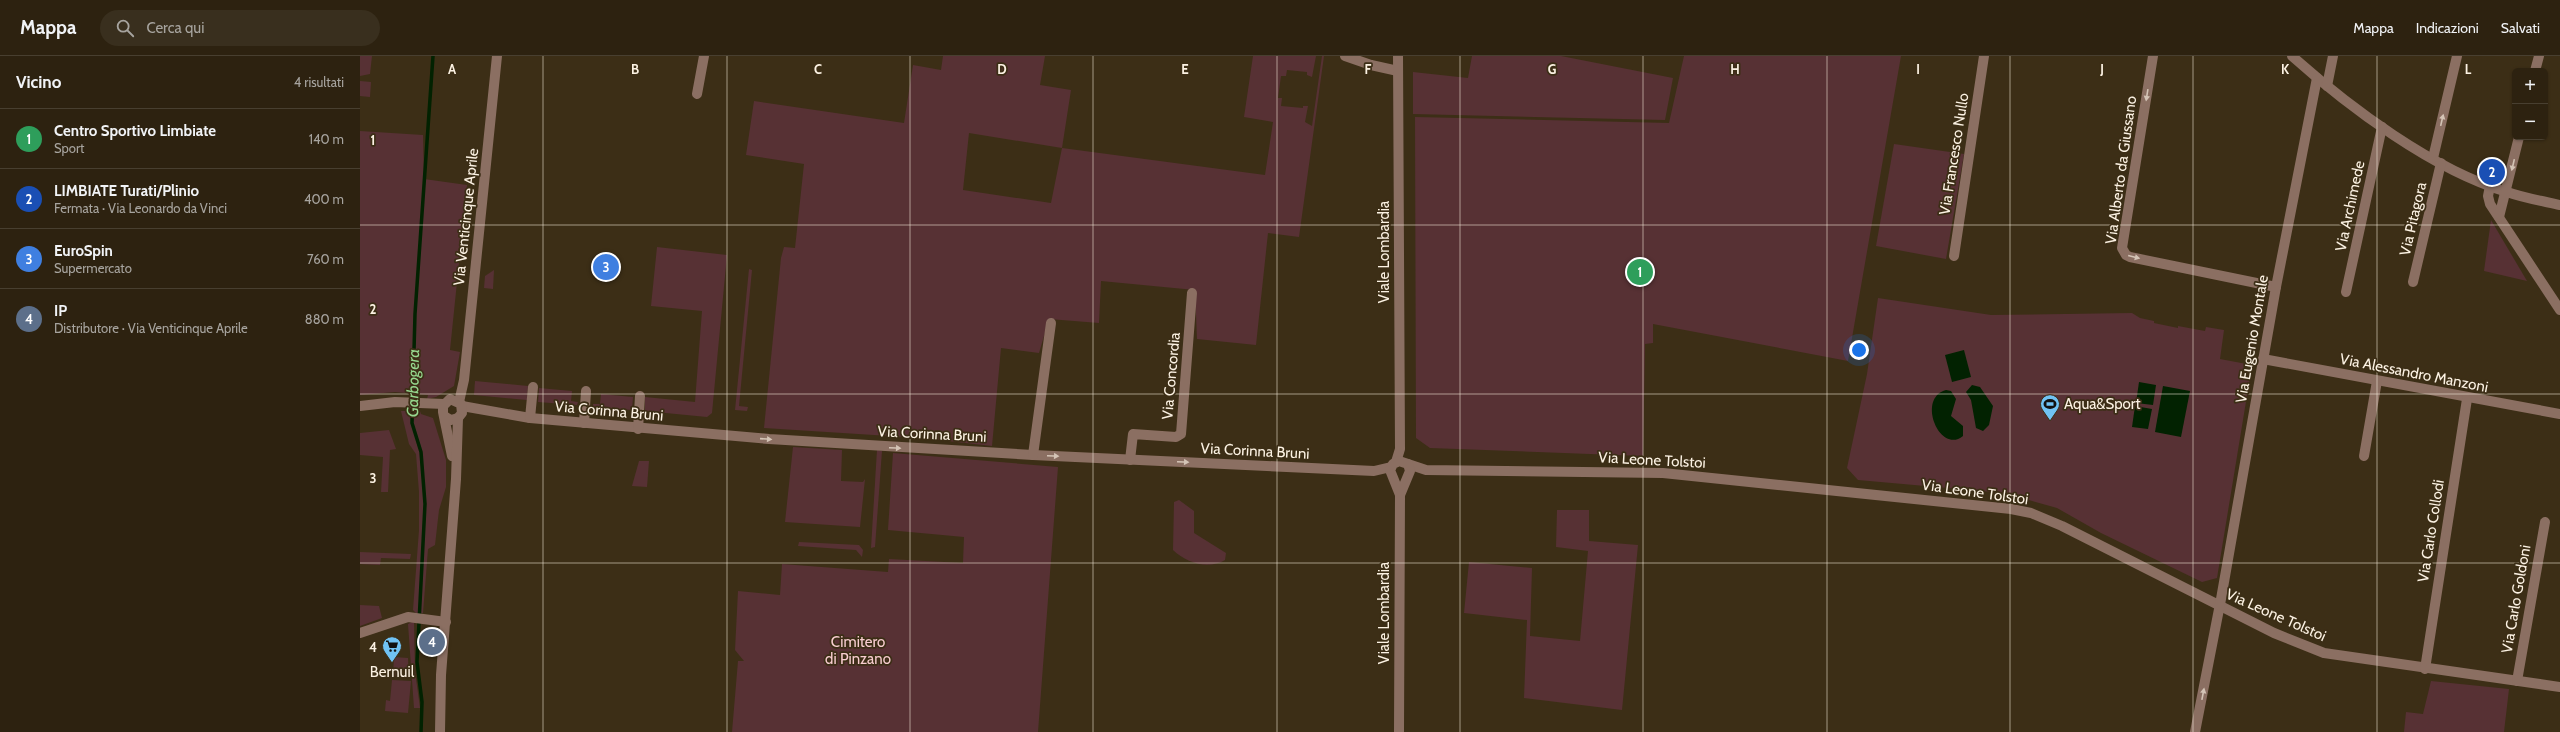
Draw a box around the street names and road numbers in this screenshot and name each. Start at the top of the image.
street label: Via Francesco Nullo [1935,92,1973,216]
street label: Via Alberto da Giussano [2102,95,2140,245]
street label: Via Venticinque Aprile [450,147,482,287]
street label: Via Archimede [2332,159,2368,253]
street label: Via Pitagora [2396,180,2430,258]
street label: Viale Lombardia [1375,200,1393,303]
street label: Via Eugenio Montale [2232,273,2272,404]
street label: Via Concordia [1158,331,1184,420]
street label: Via Alessandro Manzoni [2338,350,2490,396]
street label: Via Corinna Bruni [554,397,664,425]
street label: Via Corinna Bruni [877,422,987,446]
street label: Via Corinna Bruni [1200,439,1310,463]
street label: Via Leone Tolstoi [1598,448,1706,472]
street label: Via Leone Tolstoi [1920,476,2030,508]
street label: Via Carlo Collodi [2414,478,2448,584]
street label: Via Carlo Goldoni [2498,543,2534,655]
street label: Viale Lombardia [1375,561,1393,664]
street label: Via Leone Tolstoi [2223,585,2329,645]

